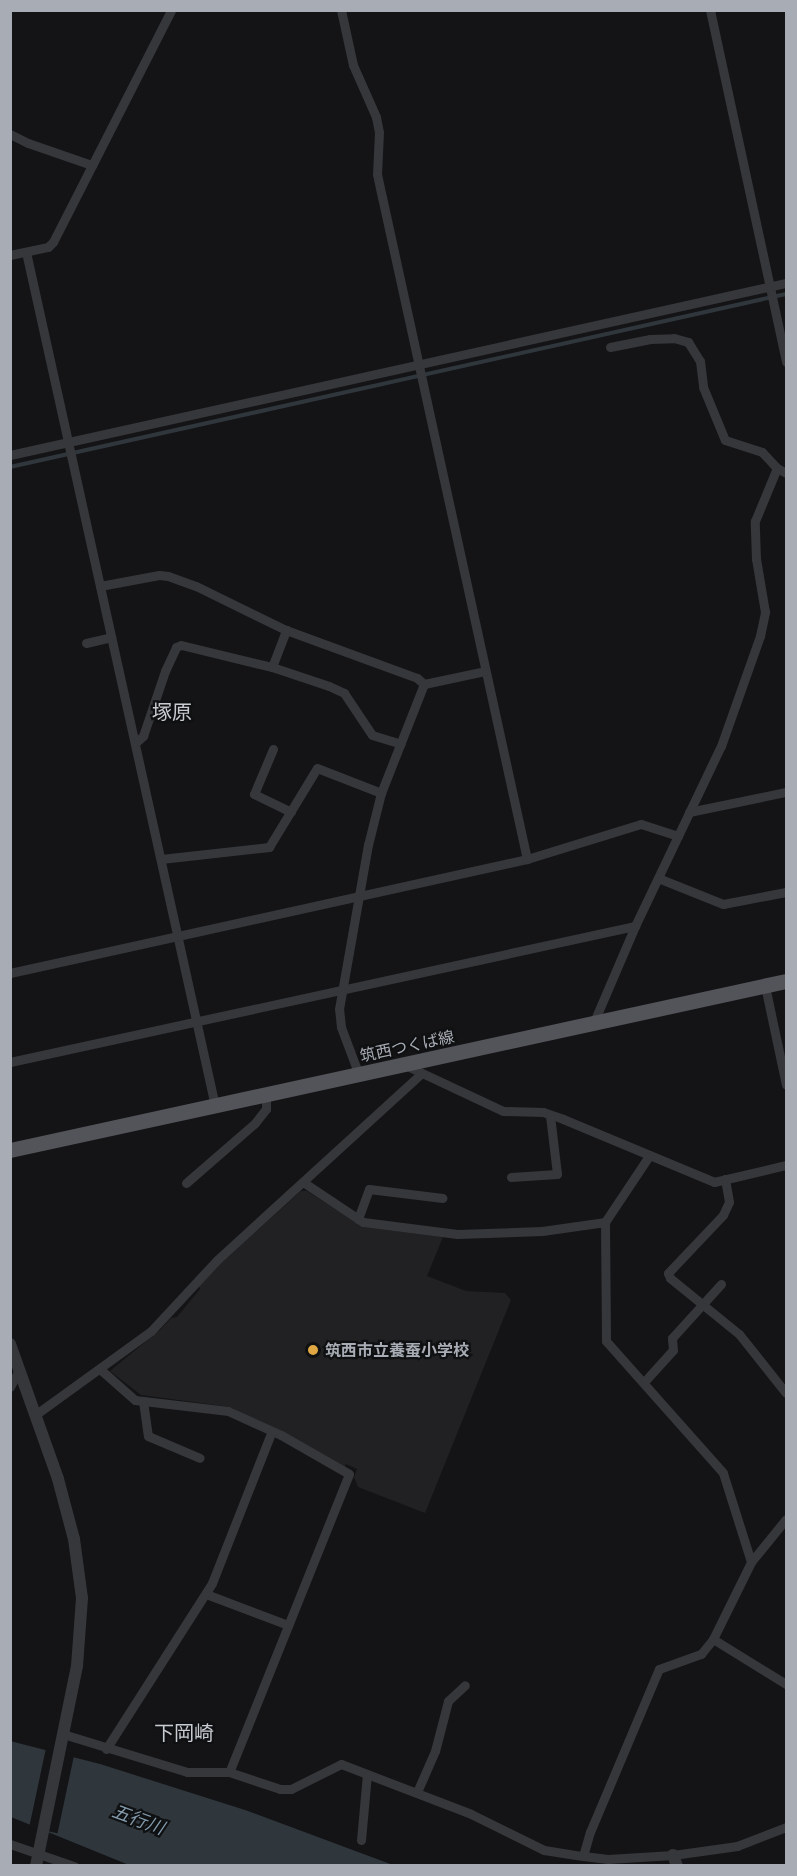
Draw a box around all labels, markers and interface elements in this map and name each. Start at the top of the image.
district label: 塚原 [152,700,192,724]
street label: 筑西つくば線 [358,1027,456,1065]
place label: 筑西市立養蚕小学校 [325,1340,469,1360]
marker: 筑西市立養蚕小学校 [306,1343,320,1357]
district label: 下岡崎 [154,1721,214,1745]
water label: 五行川 [109,1801,167,1839]

